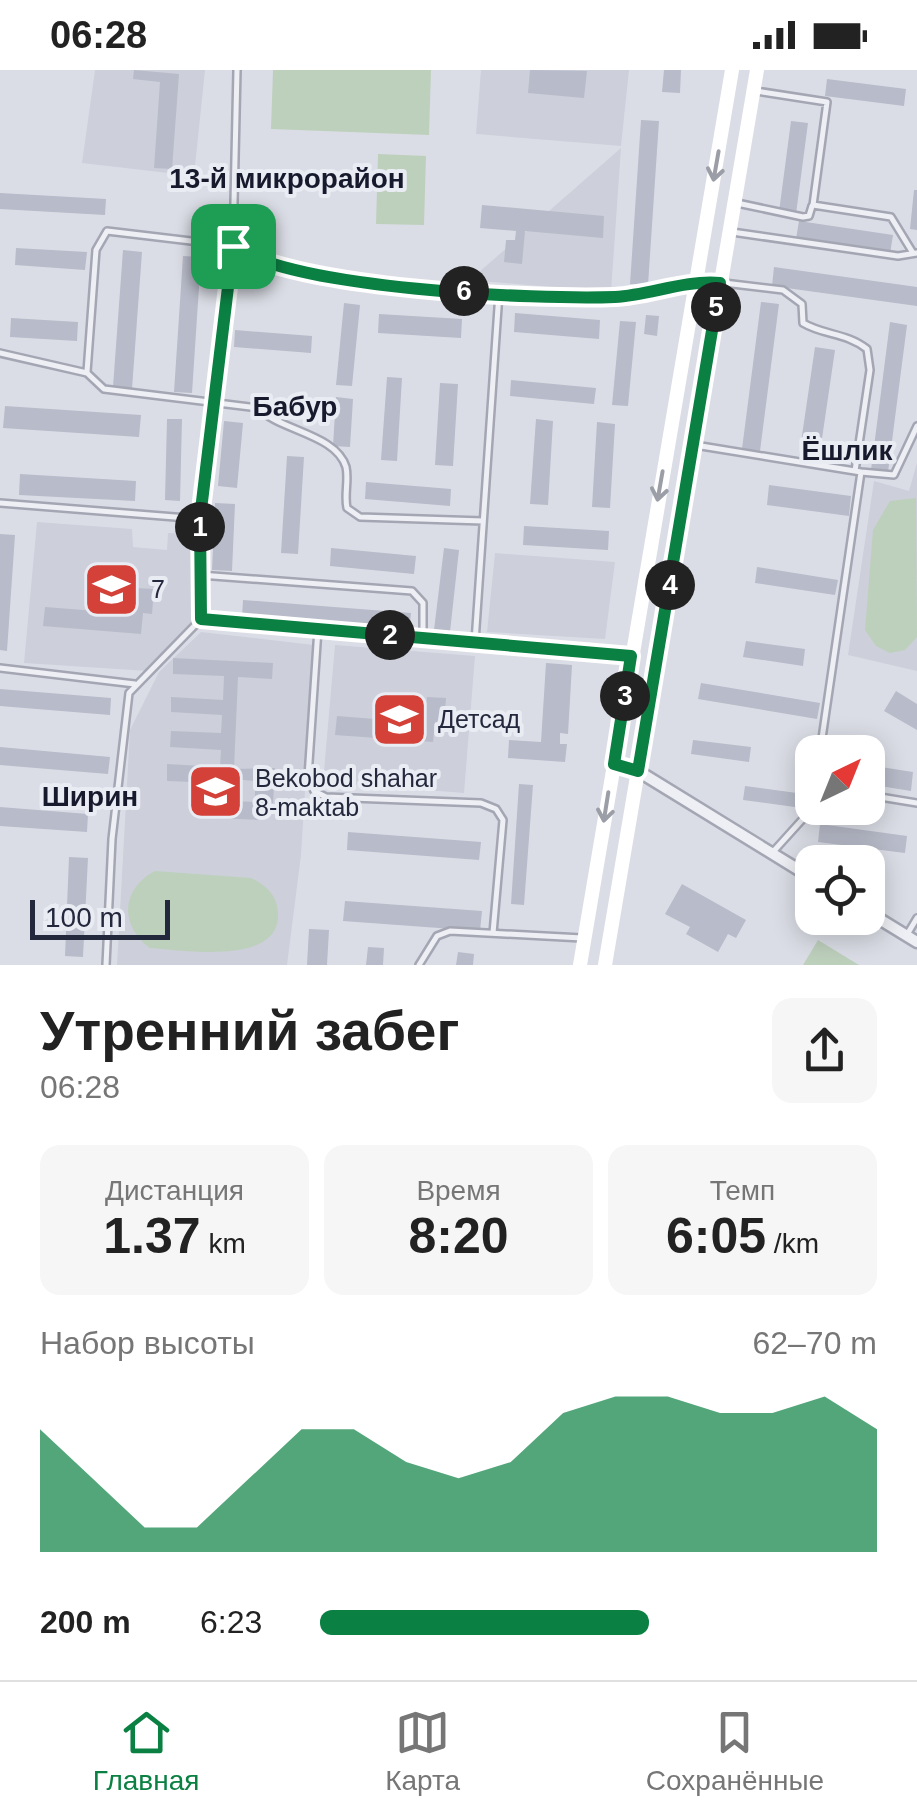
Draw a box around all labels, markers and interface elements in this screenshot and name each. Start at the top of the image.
text: 06:28 [50,14,147,56]
one-way arrow [706,149,725,182]
district label: 13-й микрорайон [169,163,405,194]
pin [191,204,276,289]
icon: arrive [206,219,261,274]
pin: 6 [439,266,489,316]
text: 6 [456,275,472,306]
pin: 5 [691,282,741,332]
text: 5 [708,291,724,322]
district label: Бабур [253,391,337,422]
district label: Ёшлик [801,435,894,466]
one-way arrow [650,470,669,502]
pin: 1 [175,502,225,552]
text: 1 [192,511,208,542]
school or university icon: 7 [82,559,142,619]
pin: 4 [645,560,695,610]
text: 4 [662,569,678,600]
place label: 7 [151,575,165,603]
pin: 2 [365,610,415,660]
text: 2 [382,619,398,650]
pin: 3 [600,671,650,721]
text: 3 [617,680,633,711]
school or university icon: Детсад [369,689,429,749]
place label: Детсад [438,705,521,733]
north arrow [795,735,885,825]
map controls [795,735,885,935]
school or university icon: Bekobod shahar 8-maktab [186,762,246,822]
place label: Bekobod shahar 8-maktab [255,764,437,821]
district label: Ширин [42,781,138,812]
one-way arrow [596,790,615,823]
button: locate [795,845,885,935]
scale bar [30,895,170,940]
text: 100 m [45,902,123,933]
button: share [772,998,877,1103]
text: Утренний забег [40,1000,459,1062]
text: 06:28 [40,1069,120,1105]
text: Дистанция [105,1175,244,1206]
text: Время [416,1175,501,1206]
text: Темп [710,1175,775,1206]
text: 1.37 [103,1208,201,1264]
text: 8:20 [408,1208,509,1264]
text: 6:05 [666,1208,766,1264]
text: km [201,1228,246,1259]
text: /km [766,1228,819,1259]
text: Набор высоты [40,1325,255,1361]
text: 62–70 m [752,1325,877,1361]
text: 200 m [40,1604,131,1640]
text: 6:23 [200,1604,262,1640]
tab: Главная [93,1705,199,1797]
tab: Карта [385,1705,460,1797]
tab: Сохранённые [646,1705,824,1797]

